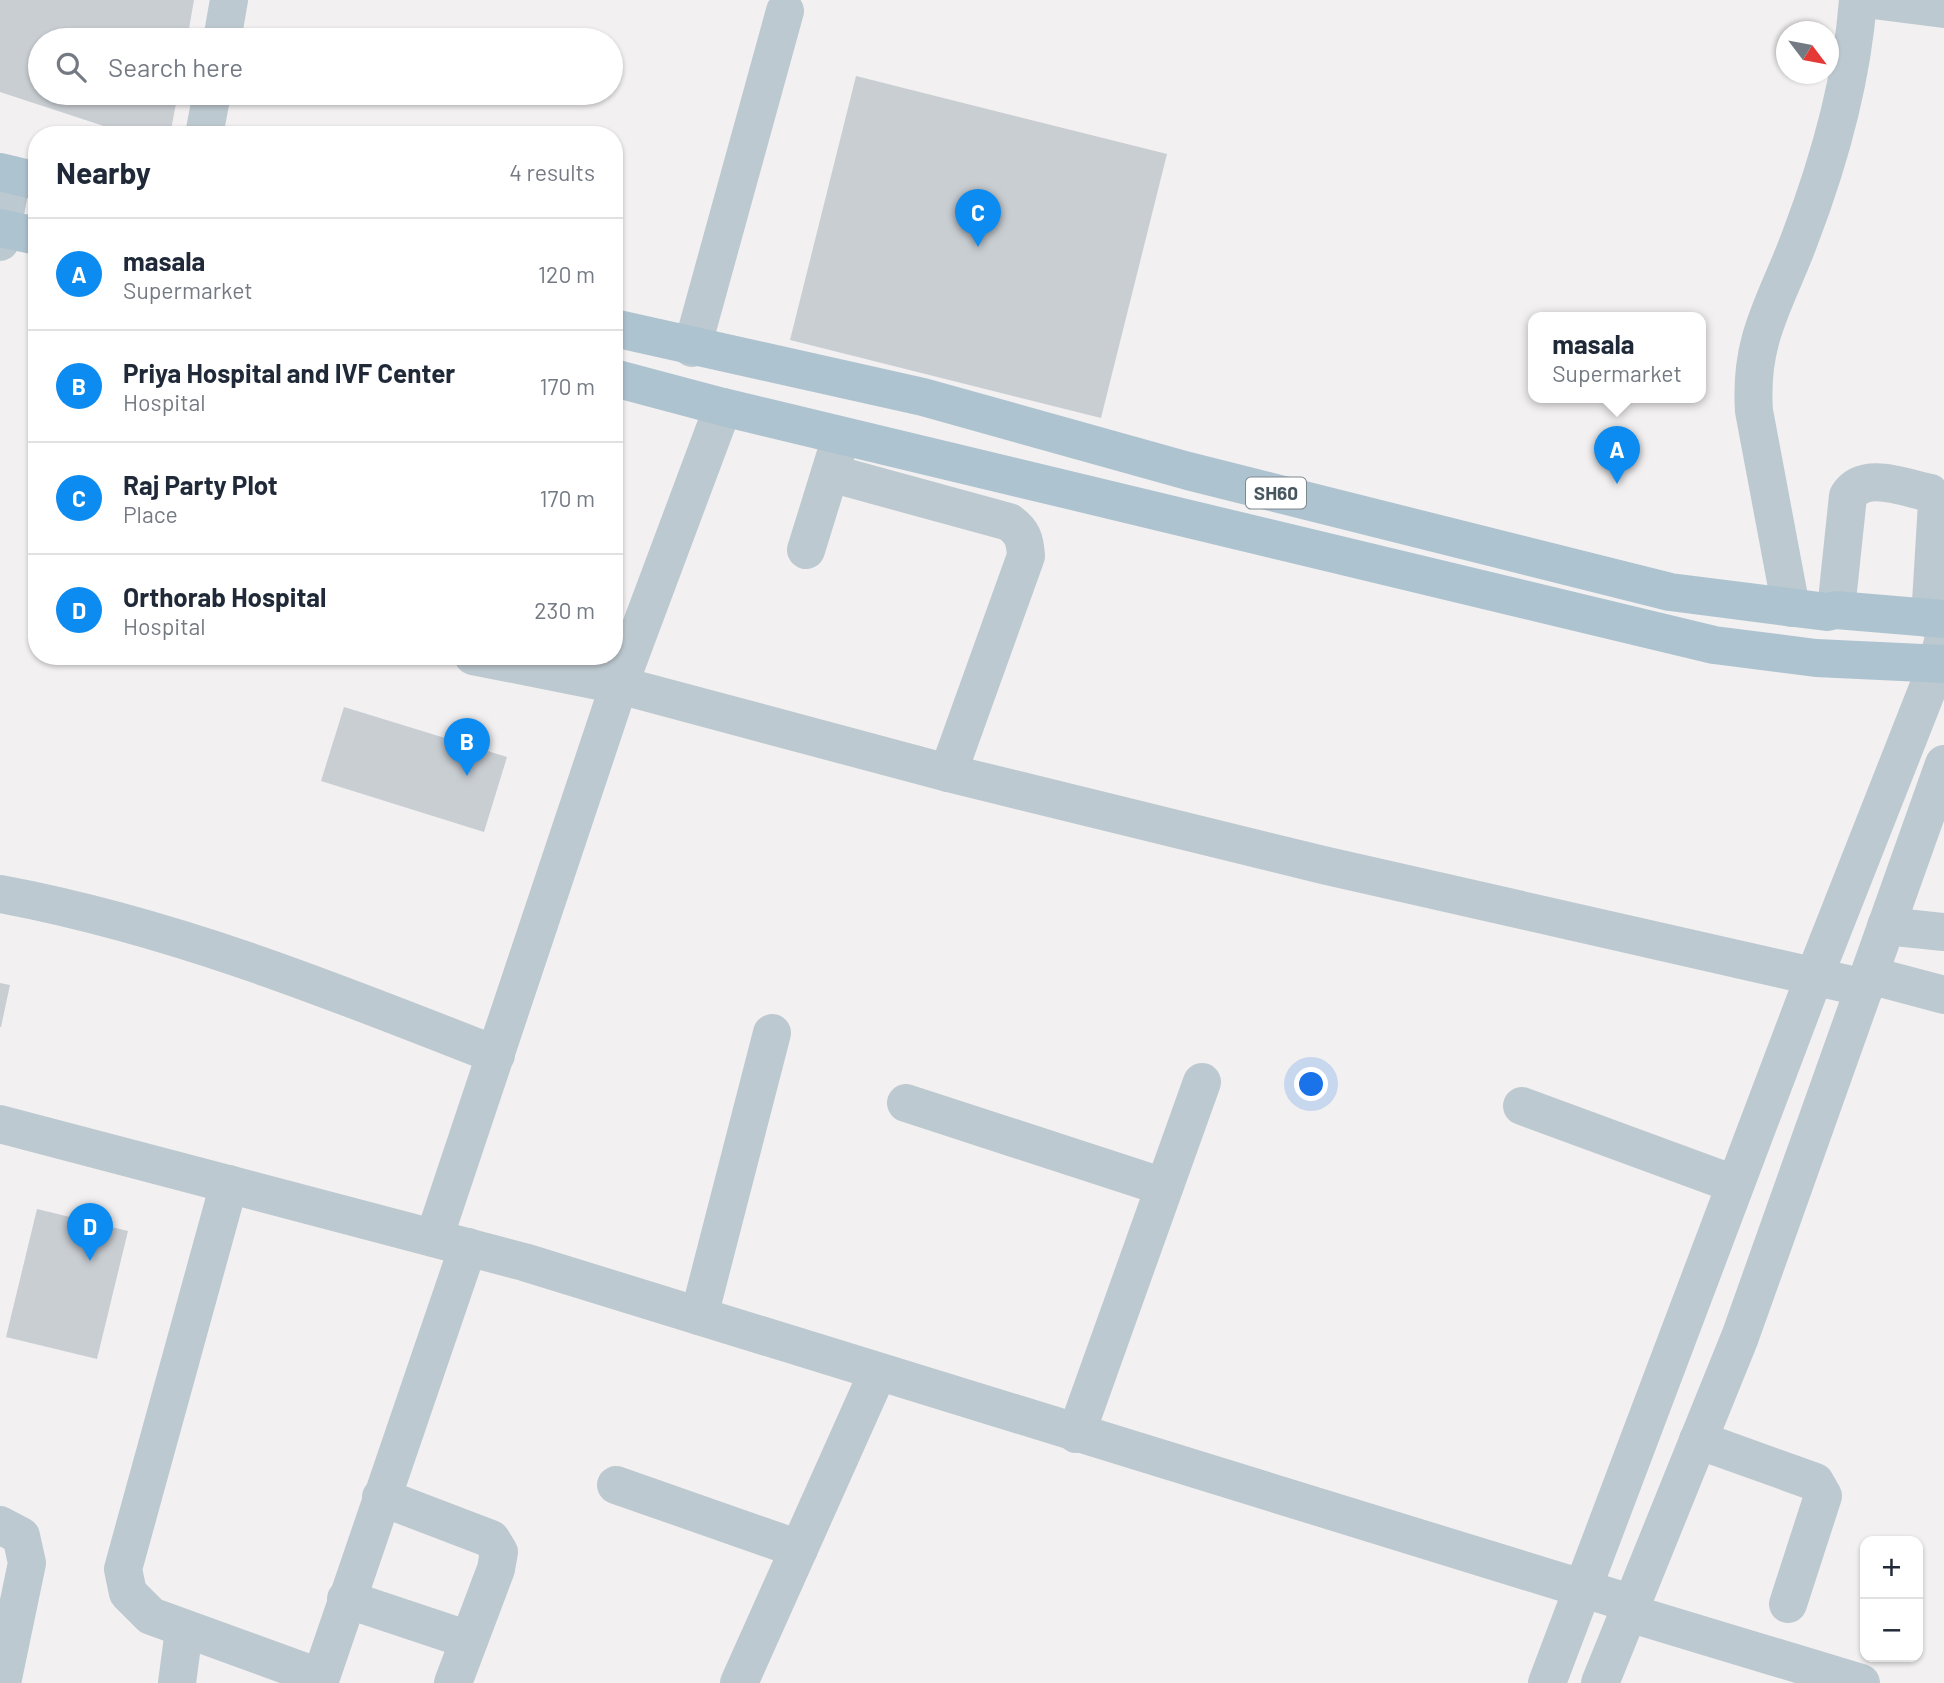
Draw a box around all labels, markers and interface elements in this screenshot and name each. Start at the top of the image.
north arrow [1776,21,1839,84]
search box [28,28,623,105]
icon: search [52,48,90,86]
text: Search here [108,51,243,82]
text: Nearby [56,154,151,190]
text: 4 results [509,158,595,186]
pin: C [955,189,1001,247]
text: masala [123,245,205,276]
text: A [71,260,87,288]
text: 120 m [538,260,595,288]
text: Supermarket [123,276,253,304]
popup [1528,312,1706,403]
text: masala [1552,328,1634,359]
text: Priya Hospital and IVF Center [123,357,455,388]
text: Supermarket [1552,359,1682,387]
text: B [72,372,86,400]
text: 170 m [539,372,595,400]
text: Hospital [123,388,206,416]
pin: A [1594,426,1640,484]
text: Raj Party Plot [123,469,278,500]
road number: SH60 [1246,478,1306,508]
text: C [72,484,86,512]
text: 170 m [539,484,595,512]
text: Place [123,500,178,528]
text: Orthorab Hospital [123,581,326,612]
text: D [72,596,86,624]
text: 230 m [534,596,595,624]
text: Hospital [123,612,206,640]
pin: B [444,718,490,776]
your location [1294,1067,1328,1101]
pin: D [67,1203,113,1261]
map controls [1860,1536,1923,1662]
button: + [1860,1536,1923,1599]
button: − [1860,1599,1923,1662]

